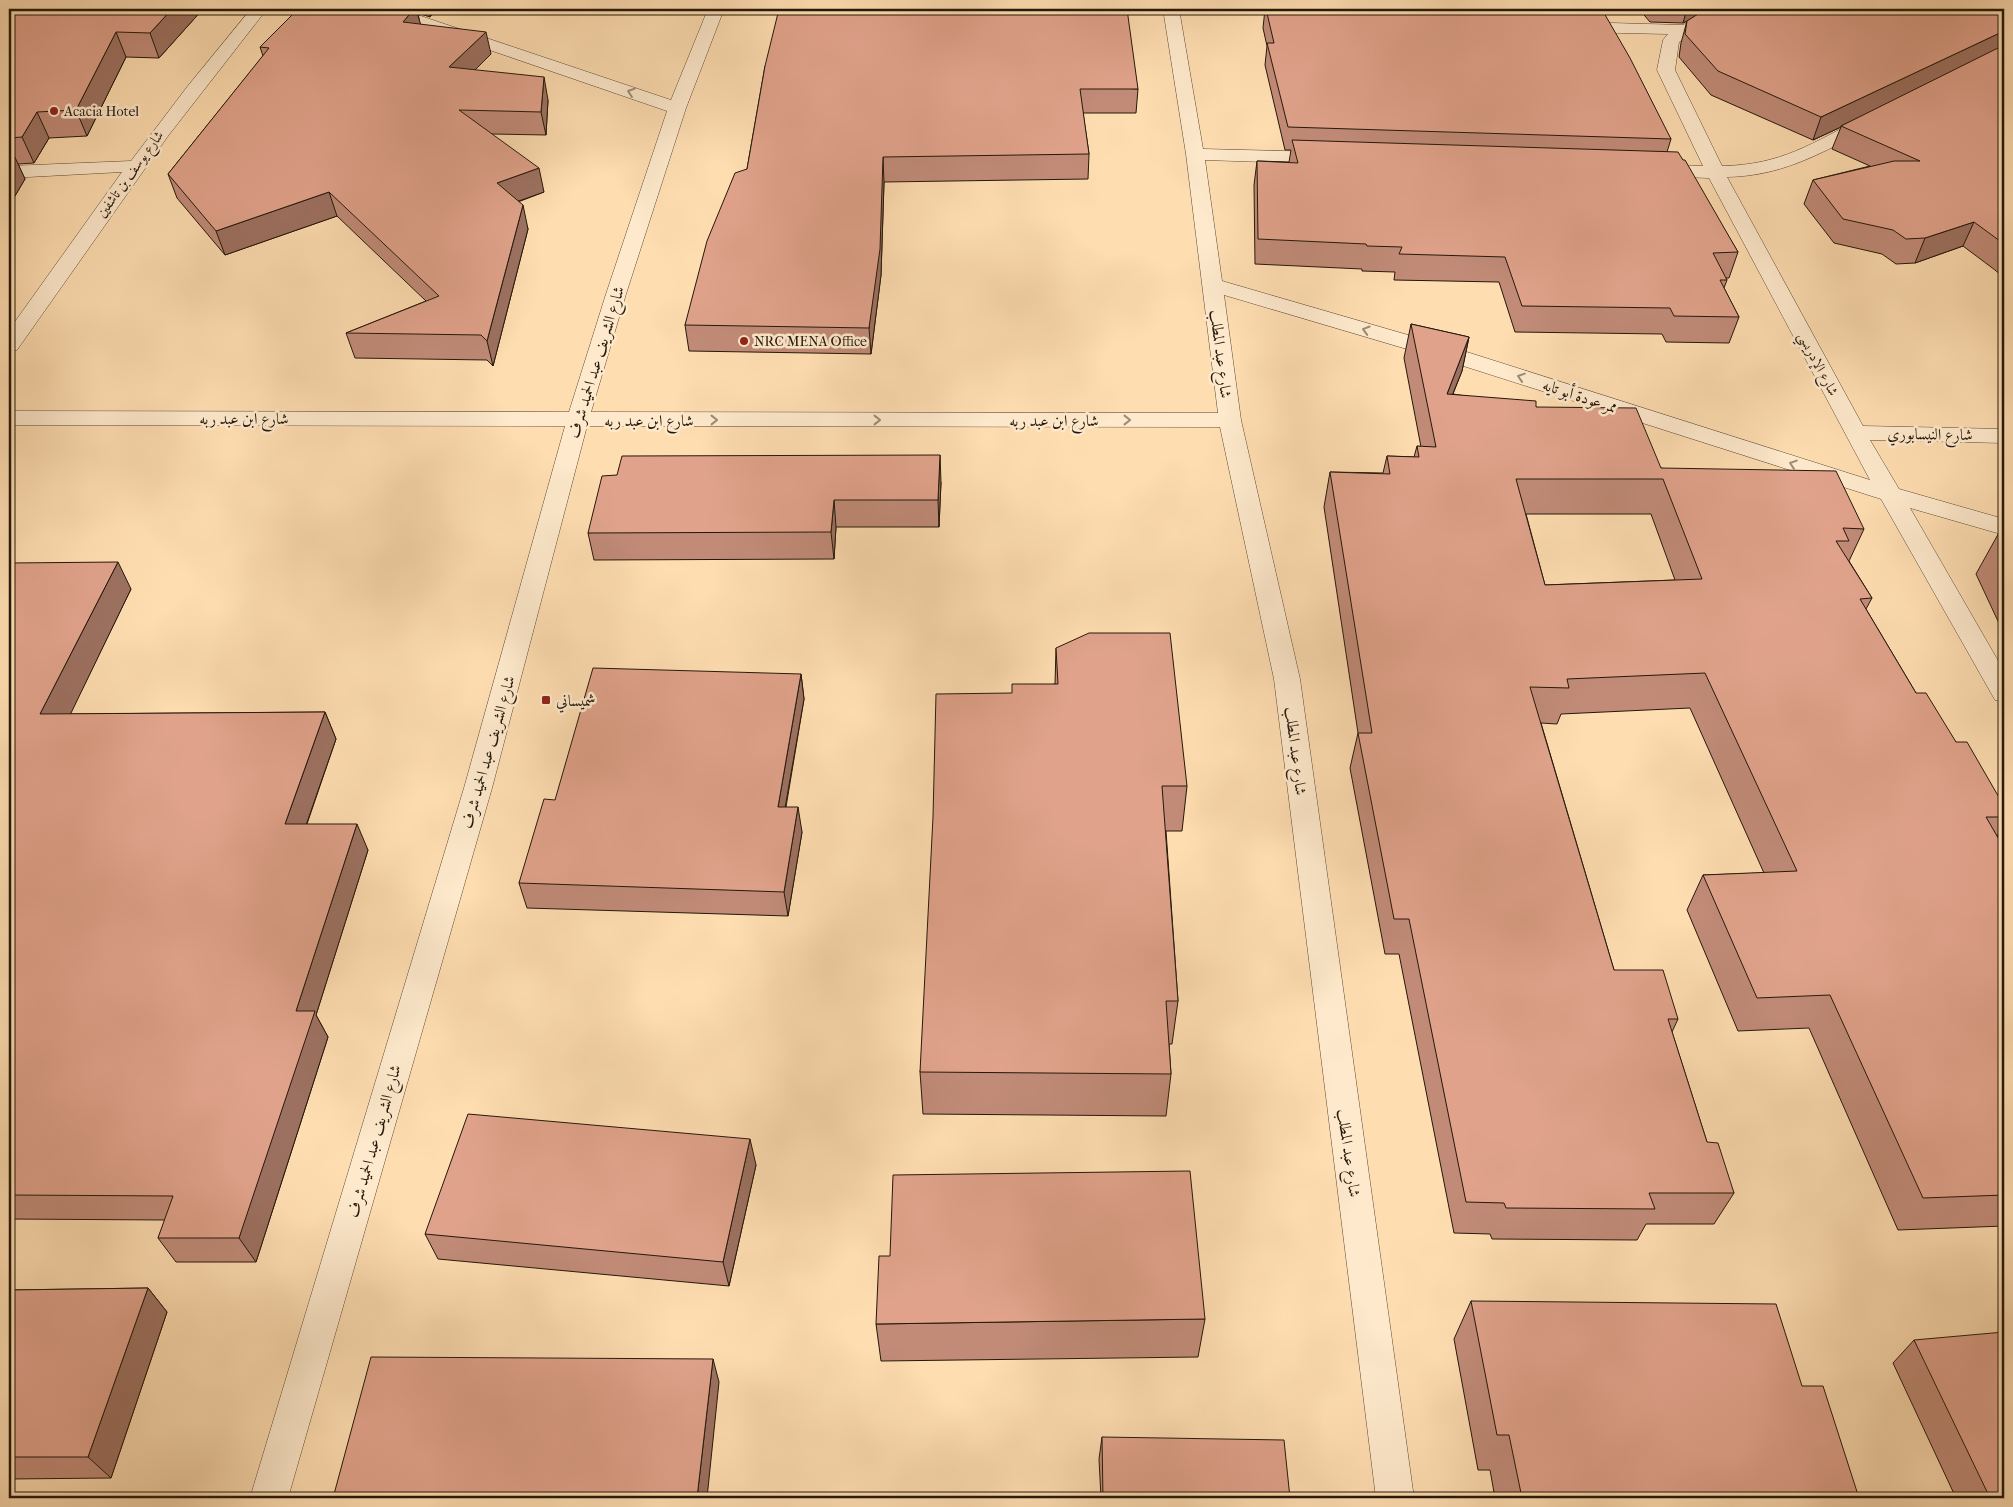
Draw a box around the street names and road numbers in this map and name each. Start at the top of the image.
street label: شارع يوسف بن تاشفين [93,127,170,222]
street label: شارع الشريف عبد الحميد شرف [564,284,632,442]
street label: شارع عبد المطلب [1202,309,1236,400]
street label: شارع الإدريسي [1790,329,1842,401]
street label: ممر عودة أبو تايه [1540,373,1620,418]
street label: شارع ابن عبد ربه [199,409,289,432]
street label: شارع ابن عبد ربه [604,411,694,434]
street label: شارع ابن عبد ربه [1009,411,1099,434]
street label: شارع النيسابوري [1887,424,1973,448]
street label: شارع الشريف عبد الحميد شرف [457,673,523,832]
street label: شارع عبد المطلب [1277,706,1311,797]
street label: شارع الشريف عبد الحميد شرف [343,1062,409,1221]
street label: شارع عبد المطلب [1329,1108,1365,1199]

